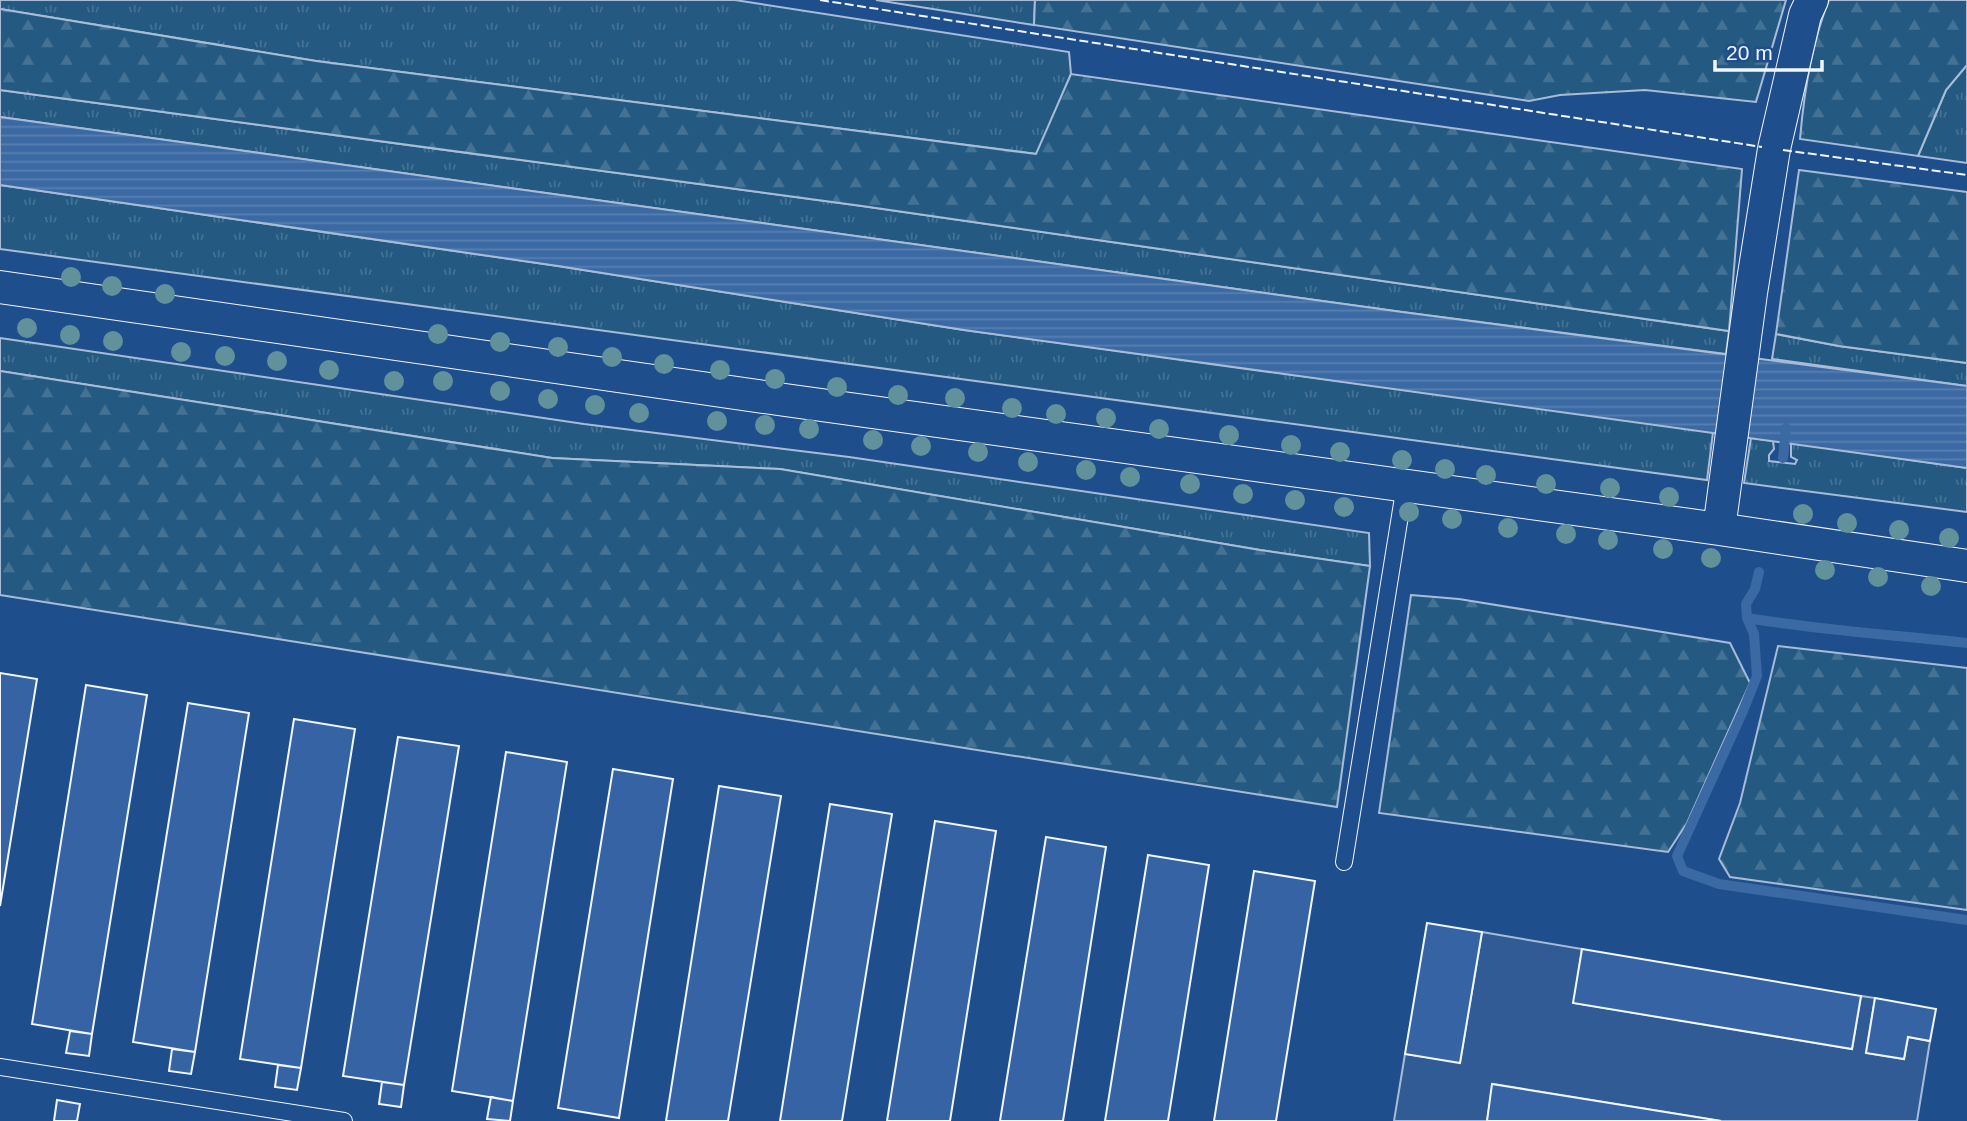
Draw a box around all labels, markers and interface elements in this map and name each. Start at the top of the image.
scale bar [1715,28,1822,72]
text: 20 m [1726,41,1773,64]

